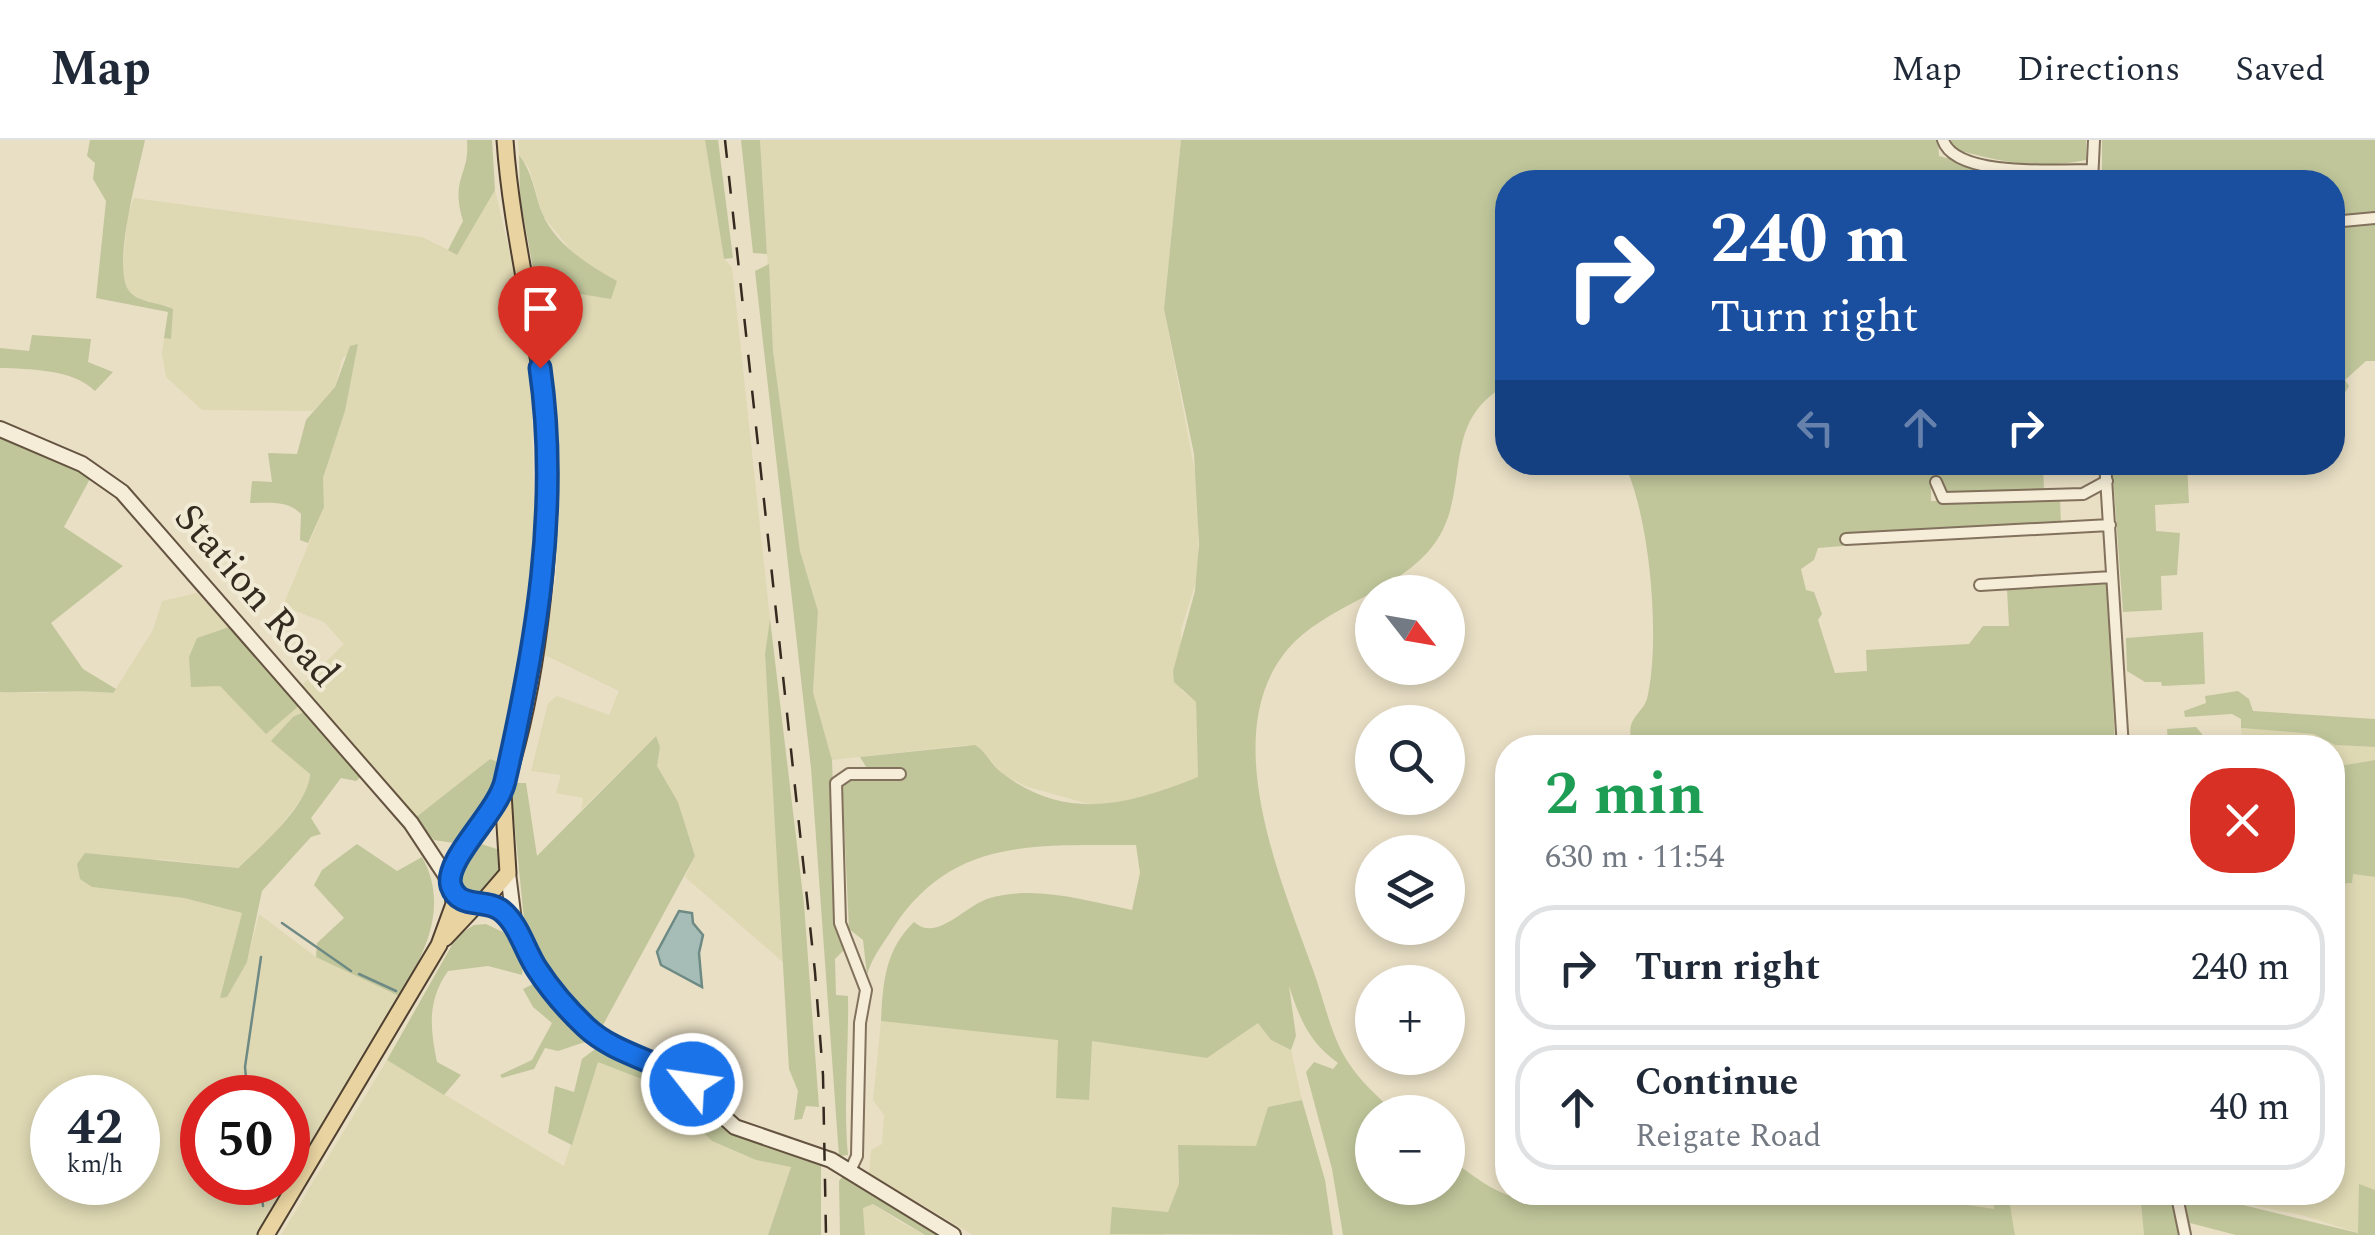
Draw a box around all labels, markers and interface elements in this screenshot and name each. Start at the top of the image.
text: Map [50,33,151,106]
text: Map [1891,43,1962,96]
text: Directions [2017,43,2180,96]
text: Saved [2235,43,2325,96]
text: 240 m [1710,187,1908,293]
icon: right [1545,210,1675,340]
pin [498,266,583,369]
icon: arrive [513,281,568,336]
text: Turn right [1710,283,1919,352]
icon: left [1788,400,1843,455]
icon: ahead [1893,400,1948,455]
icon: right [1998,400,2053,455]
street label: Station Road [158,490,354,702]
north arrow [1355,575,1465,685]
map controls [1355,575,1465,1205]
button: search [1355,705,1465,815]
text: 2 min [1545,749,1705,841]
button: close [2190,768,2295,873]
text: 630 m · 11:54 [1545,833,1725,882]
button: layers [1355,835,1465,945]
text: Turn right [1635,939,1820,997]
text: 240 m [2191,939,2290,997]
icon: right [1550,940,1605,995]
button: + [1355,965,1465,1075]
position arrow [640,1032,744,1136]
text: Continue [1635,1054,1798,1112]
speed limit sign: 50 [180,1075,310,1205]
text: 40 m [2210,1079,2290,1137]
icon: ahead [1550,1080,1605,1135]
text: 42 [67,1090,123,1166]
button: − [1355,1095,1465,1205]
text: Reigate Road [1635,1112,1821,1161]
text: km/h [67,1146,123,1184]

